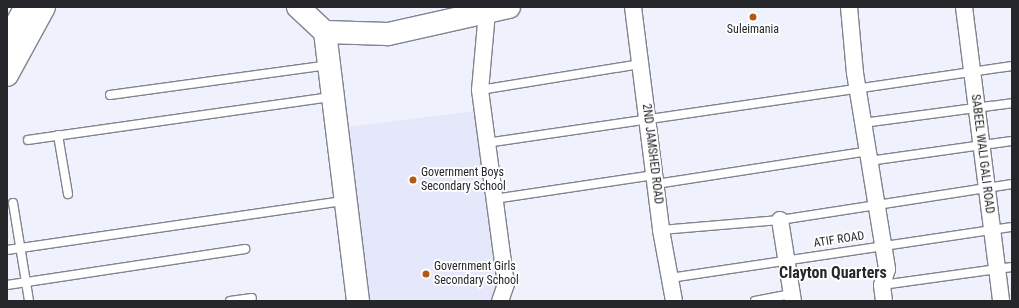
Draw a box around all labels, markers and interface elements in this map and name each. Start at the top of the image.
marker: Suleimania [748,12,758,22]
place label: Suleimania [727,23,779,37]
street label: SABEEL WALI GALI ROAD [968,94,996,214]
street label: 2ND JAMSHED ROAD [639,103,665,205]
place label: Government Boys Secondary School [421,166,506,194]
marker: Government Boys Secondary School [408,175,418,185]
street label: ATIF ROAD [813,229,865,251]
place label: Government Girls Secondary School [434,260,519,288]
district label: Clayton Quarters [779,263,887,283]
marker: Government Girls Secondary School [421,269,431,279]

